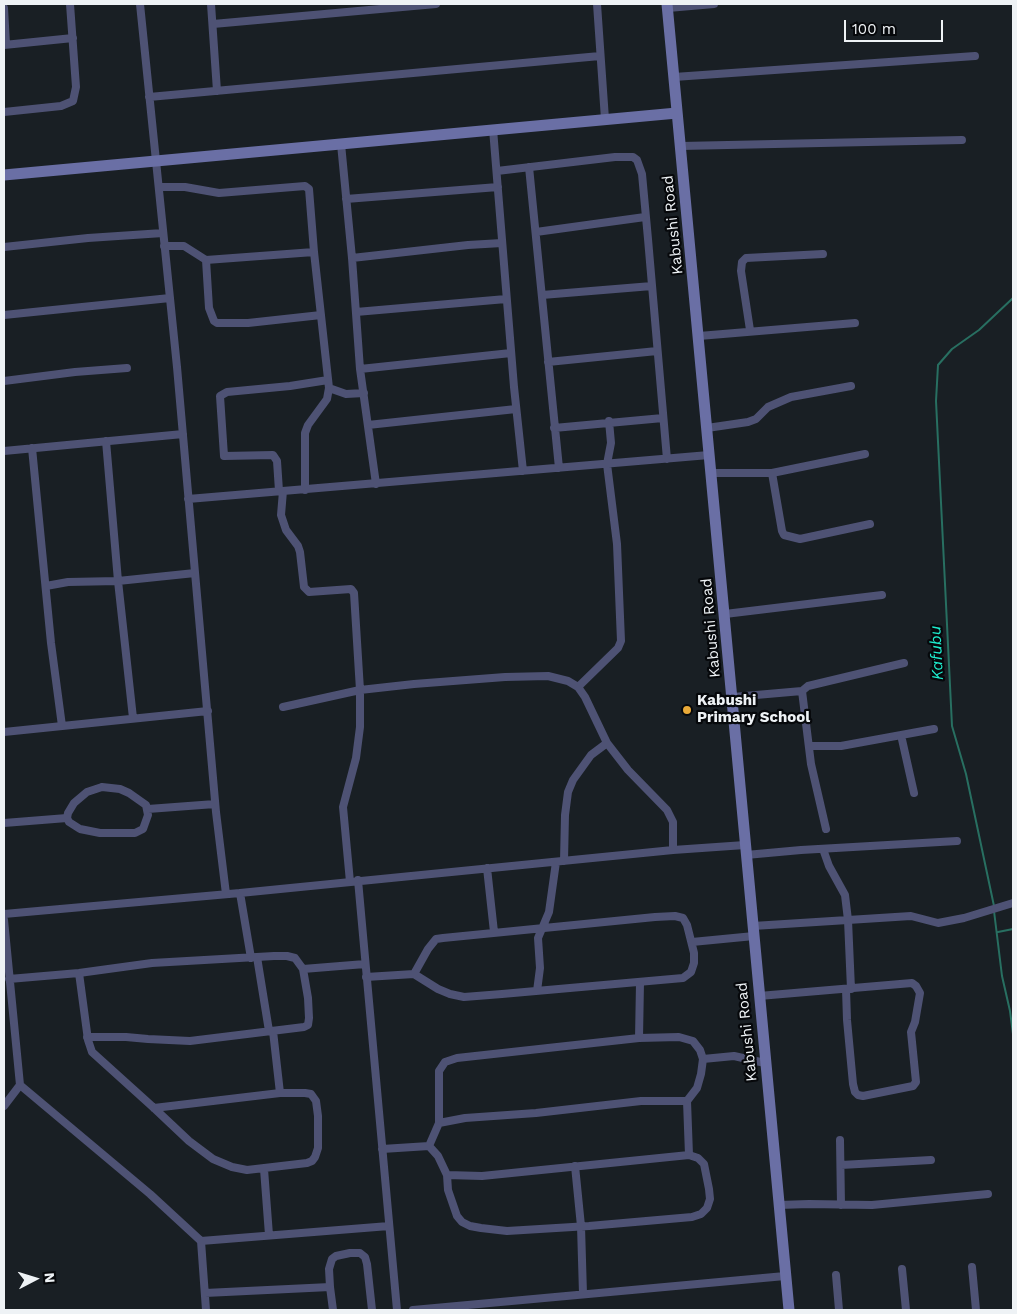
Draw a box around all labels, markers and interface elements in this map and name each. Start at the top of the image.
scale bar [847,10,946,42]
text: 100 m [852,20,896,38]
street label: Kabushi Road [659,174,687,276]
street label: Kabushi Road [698,578,724,678]
water label: Kafubu [926,625,948,681]
place label: Kabushi Primary School [697,692,810,727]
marker: Kabushi Primary School [681,704,693,716]
street label: Kabushi Road [733,981,761,1083]
north arrow [10,1254,60,1304]
text: N [42,1272,58,1284]

